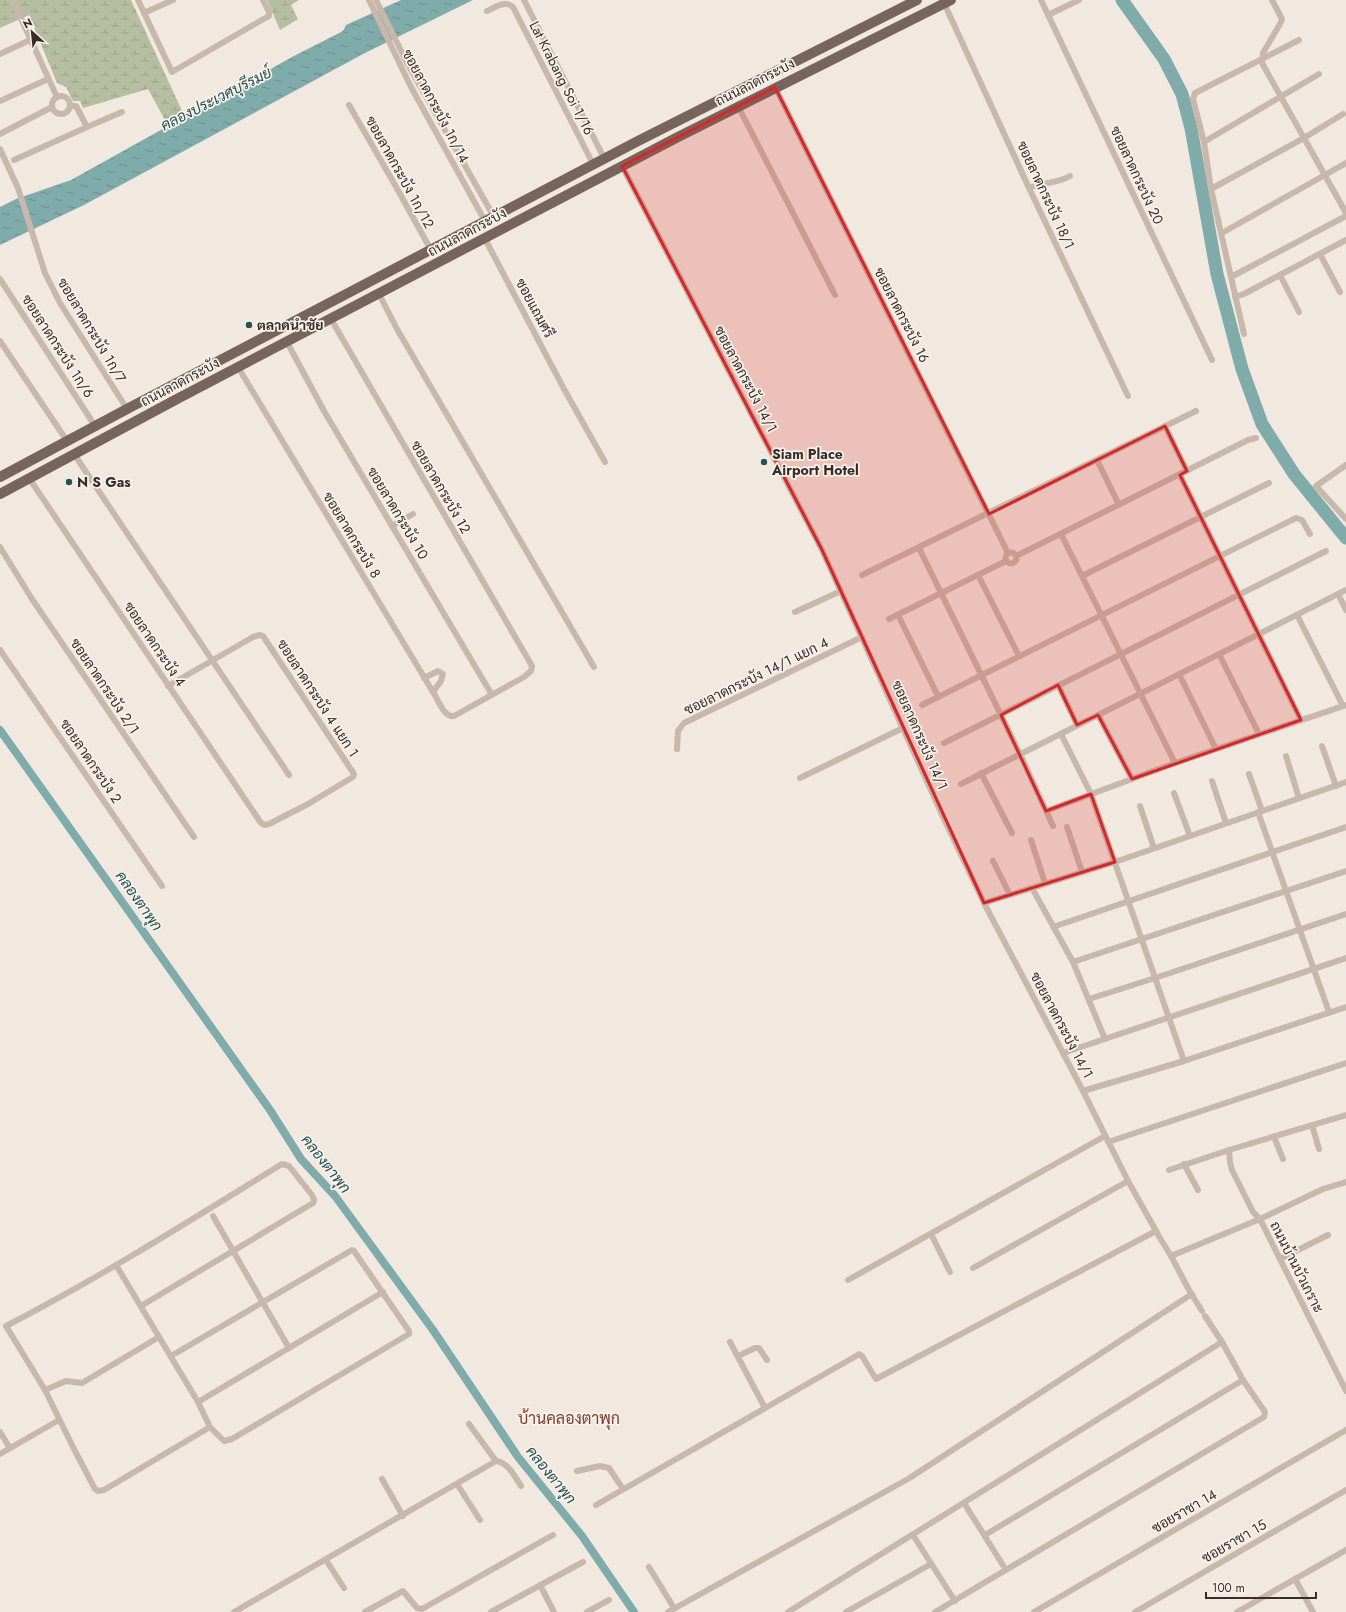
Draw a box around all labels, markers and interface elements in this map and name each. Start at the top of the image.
north arrow [12,12,52,52]
text: N [20,14,35,32]
street label: Lat Krabang Soi 1/16 [525,18,599,138]
street label: ซอยลาดกระบัง 1ก/14 [398,46,474,166]
street label: ถนนลาดกระบัง [712,53,798,111]
water label: คลองประเวศบุรีรมย์ [157,61,277,136]
street label: ซอยลาดกระบัง 1ก/12 [361,112,439,232]
street label: ซอยลาดกระบัง 20 [1105,123,1169,227]
street label: ซอยลาดกระบัง 18/1 [1012,138,1080,252]
street label: ถนนลาดกระบัง [424,203,510,261]
street label: ซอยลาดกระบัง 16 [869,264,935,366]
street label: ซอยลาดกระบัง 1ก/7 [53,274,132,387]
street label: ซอยแถมศรี [511,275,559,342]
street label: ซอยลาดกระบัง 1ก/6 [17,290,99,402]
place label: ตลาดนำชัย [257,315,324,335]
marker: ตลาดนำชัย [244,320,254,330]
street label: ซอยลาดกระบัง 14/1 [709,322,783,436]
street label: ถนนลาดกระบัง [137,353,223,411]
street label: ซอยลาดกระบัง 12 [406,437,476,537]
place label: Siam Place Airport Hotel [771,444,859,480]
marker: Siam Place Airport Hotel [759,457,769,467]
street label: ซอยลาดกระบัง 10 [362,463,434,563]
place label: N S Gas [77,472,131,492]
marker: N S Gas [64,477,74,487]
street label: ซอยลาดกระบัง 8 [318,488,386,582]
street label: ซอยลาดกระบัง 4 [119,598,191,690]
street label: ซอยลาดกระบัง 14/1 แยก 4 [680,632,832,720]
street label: ซอยลาดกระบัง 2/1 [66,634,144,738]
street label: ซอยลาดกระบัง 4 แยก 1 [272,635,364,761]
street label: ซอยลาดกระบัง 14/1 [887,677,953,793]
street label: ซอยลาดกระบัง 2 [55,715,127,807]
water label: คลองตาพุก [110,866,168,936]
street label: ซอยลาดกระบัง 14/1 [1025,968,1099,1082]
water label: คลองตาพุก [296,1130,356,1198]
street label: ถนนบ้านบัวเกราะ [1265,1218,1329,1316]
district label: บ้านคลองตาพุก [518,1407,620,1430]
water label: คลองตาพุก [521,1441,581,1509]
street label: ซอยราชา 14 [1148,1484,1220,1538]
street label: ซอยราชา 15 [1198,1514,1270,1568]
scale bar [1206,1574,1316,1600]
text: 100 m [1212,1579,1245,1597]

